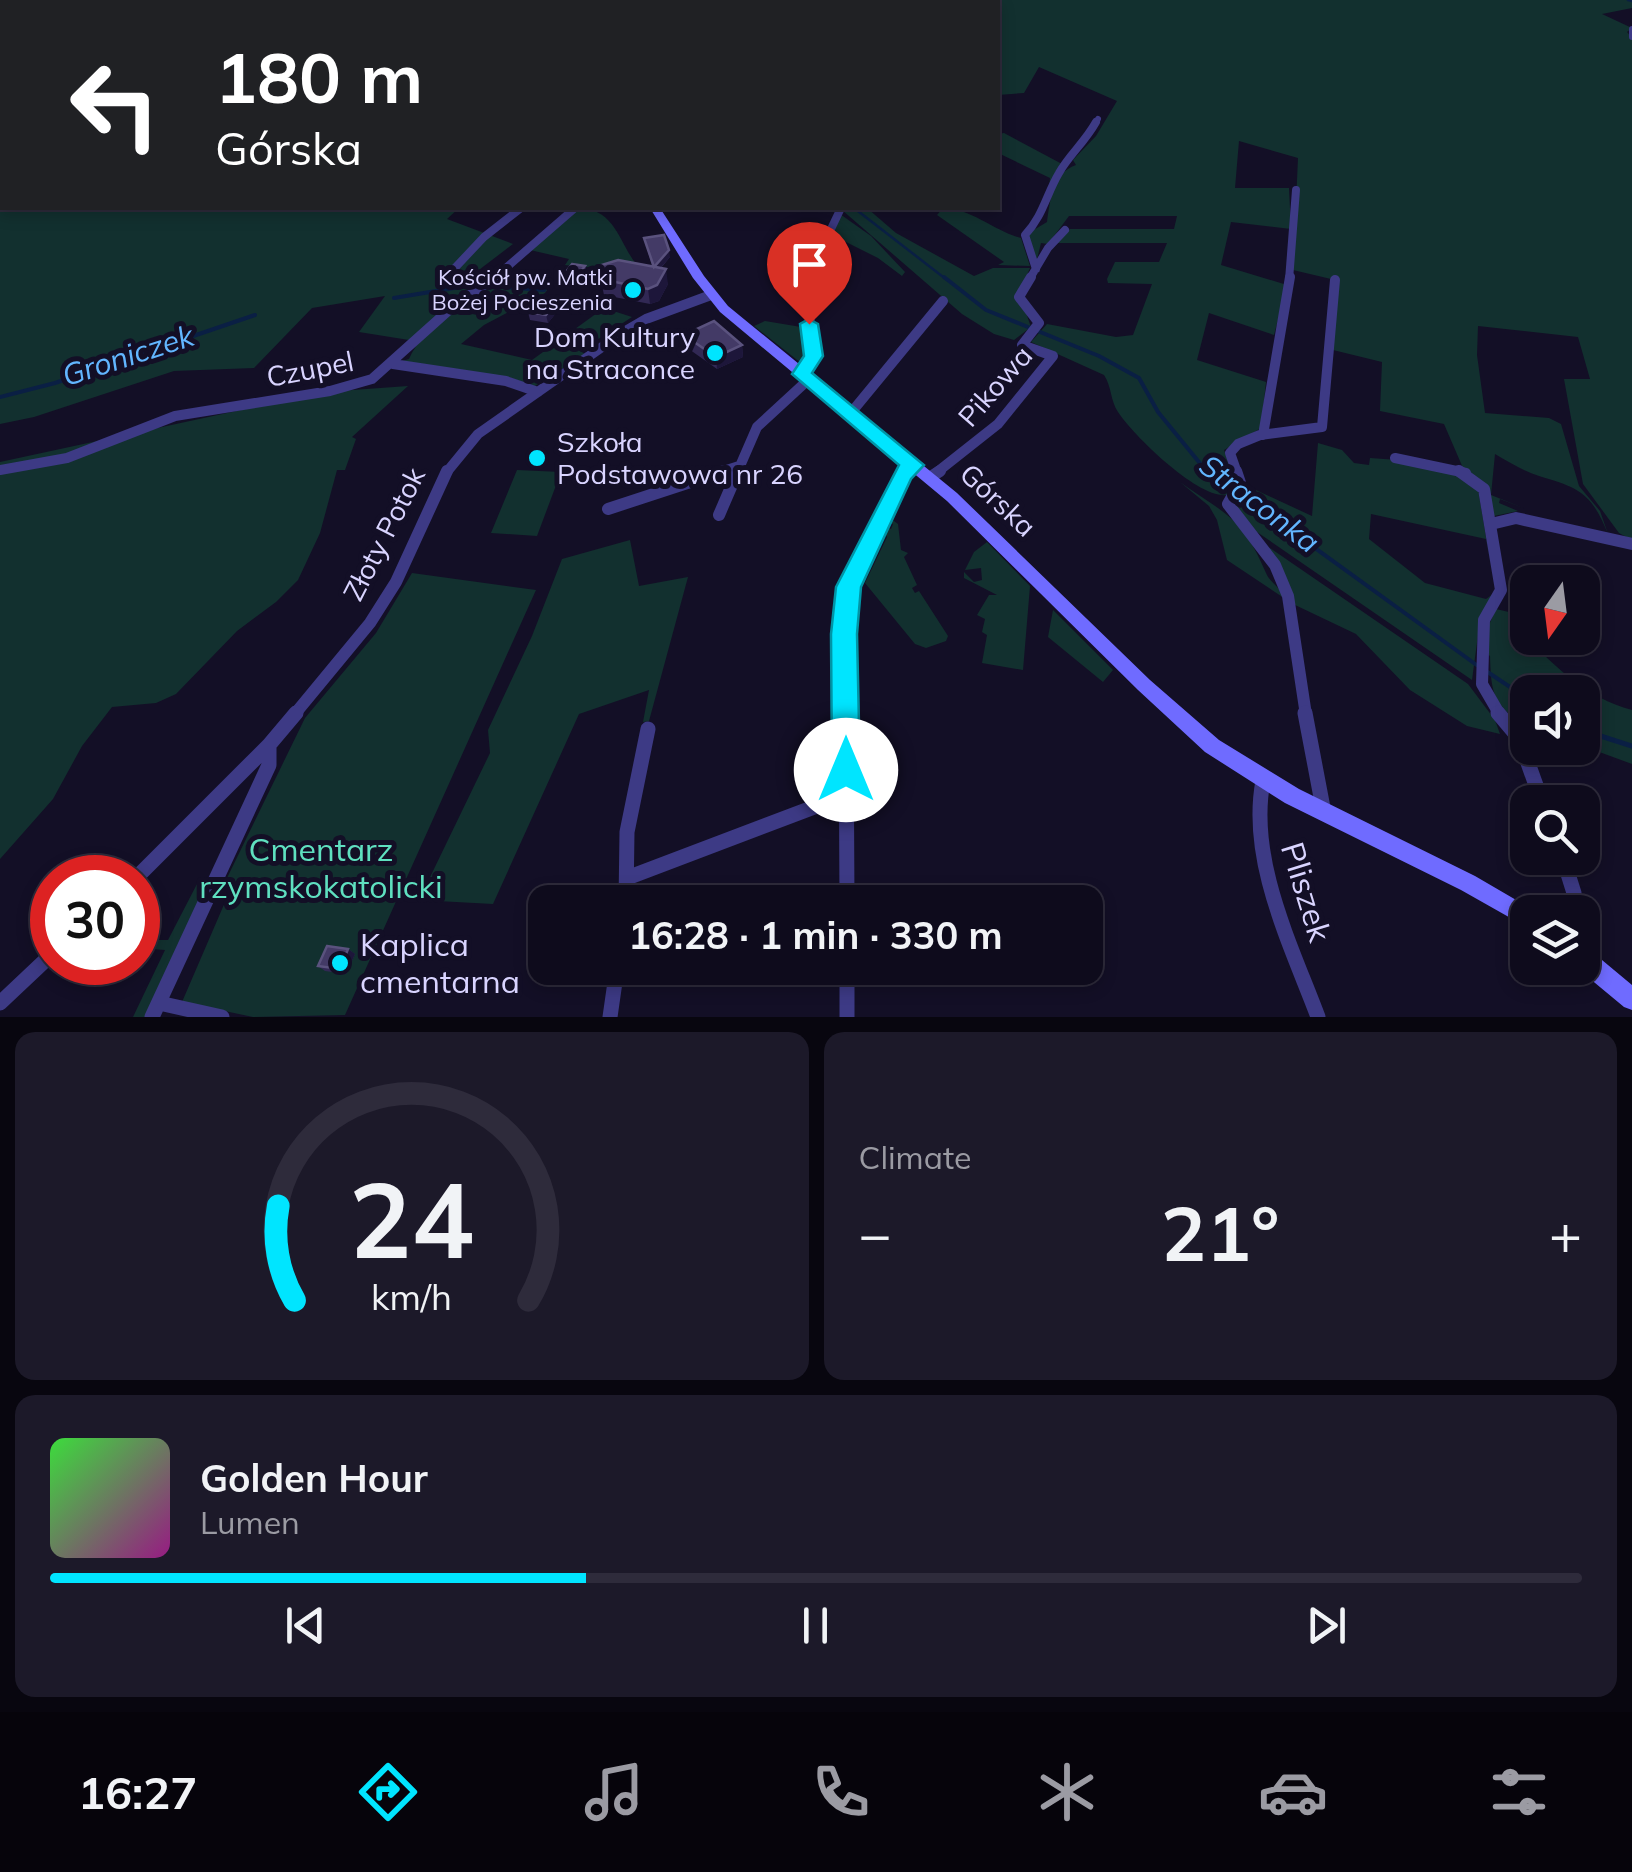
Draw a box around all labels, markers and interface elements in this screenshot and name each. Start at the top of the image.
text: 180 m [215,33,423,121]
icon: left [50,40,180,170]
text: Górska [215,120,362,176]
pin [767,222,852,325]
icon: arrive [782,237,837,292]
place label: Kościół pw. Matki Bożej Pocieszenia [432,263,613,316]
marker: Kościół pw. Matki Bożej Pocieszenia [622,279,644,301]
water label: Groniczek [57,315,200,394]
place label: Dom Kultury na Straconce [526,319,695,386]
street label: Pikowa [950,338,1039,433]
marker: Dom Kultury na Straconce [704,342,726,364]
street label: Czupel [263,343,356,394]
place label: Szkoła Podstawowa nr 26 [557,424,803,491]
water label: Straconka [1192,446,1327,561]
marker: Szkoła Podstawowa nr 26 [526,447,548,469]
street label: Górska [953,456,1044,544]
street label: Złoty Potok [335,461,432,606]
north arrow [1510,565,1600,655]
map controls [1510,565,1600,985]
button: sound [1510,675,1600,765]
position arrow [794,718,898,822]
button: search [1510,785,1600,875]
park label: Cmentarz rzymskokatolicki [199,829,443,906]
street label: Pliszek [1273,837,1341,947]
speed limit sign: 30 [30,855,160,985]
button: layers [1510,895,1600,985]
text: 16:28 · 1 min · 330 m [628,911,1003,959]
place label: Kaplica cmentarna [360,924,520,1001]
marker: Kaplica cmentarna [329,952,351,974]
text: Climate [859,1137,971,1177]
text: 24 [349,1153,474,1284]
text: 21° [1161,1186,1279,1280]
text: − [859,1199,892,1268]
text: + [1549,1199,1582,1268]
text: km/h [371,1274,452,1319]
text: Golden Hour [200,1454,428,1502]
text: Lumen [200,1502,300,1542]
icon: previous [278,1598,333,1653]
icon: pause [788,1598,843,1653]
icon: next [1299,1598,1354,1653]
icon: directions [353,1757,423,1827]
icon: music [579,1757,649,1827]
icon: phone [806,1757,876,1827]
icon: climate [1032,1757,1102,1827]
icon: car [1258,1757,1328,1827]
icon: filters [1484,1757,1554,1827]
text: 16:27 [78,1764,197,1820]

